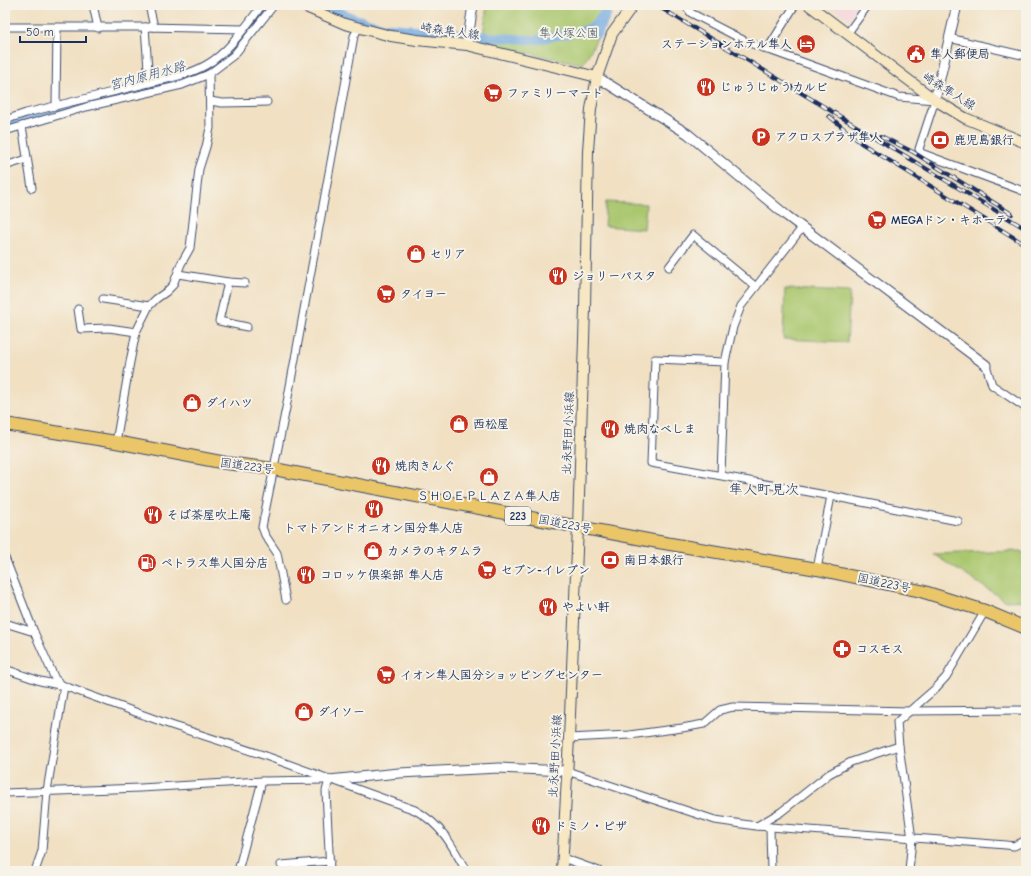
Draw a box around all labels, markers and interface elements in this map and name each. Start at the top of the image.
scale bar [20,18,86,44]
street label: 崎森隼人線 [419,20,481,42]
text: 50 m [26,25,54,39]
park label: 隼人塚公園 [539,26,599,40]
hotel icon: ステーションホテル隼人 [795,33,817,55]
place label: ステーションホテル隼人 [661,37,792,51]
public building icon: 隼人郵便局 [905,43,927,65]
place label: 隼人郵便局 [930,47,990,61]
water label: 宮内原用水路 [108,58,188,93]
street label: 崎森隼人線 [920,69,978,113]
restaurant icon: じゅうじゅうカルビ [695,76,717,98]
place label: じゅうじゅうカルビ [720,80,828,94]
supermarket icon: ファミリーマート [482,82,504,104]
place label: ファミリーマート [507,86,603,100]
parking icon: アクロスプラザ隼人 [750,126,772,148]
bank icon: 鹿児島銀行 [929,129,951,151]
place label: アクロスプラザ隼人 [775,130,882,144]
place label: 鹿児島銀行 [954,133,1014,147]
supermarket icon: MEGAドン・キホーテ [866,209,888,231]
place label: MEGAドン・キホーテ [891,213,1007,227]
shop icon: セリア [405,243,427,265]
place label: セリア [430,247,466,261]
restaurant icon: ジョリーパスタ [547,265,569,287]
place label: ジョリーパスタ [572,269,656,283]
supermarket icon: タイヨー [375,283,397,305]
place label: タイヨー [400,287,447,301]
street label: 北永野田小浜線 [560,391,576,475]
shop icon: ダイハツ [181,392,203,414]
place label: ダイハツ [206,396,253,410]
shop icon: 西松屋 [448,413,470,435]
place label: 西松屋 [473,417,509,431]
restaurant icon: 焼肉なべしま [599,418,621,440]
place label: 焼肉なべしま [624,422,696,436]
street label: 国道223号 [219,455,275,477]
restaurant icon: 焼肉きんぐ [370,455,392,477]
place label: 焼肉きんぐ [395,459,455,473]
shop icon: ＳＨＯＥＰＬＡＺＡ隼人店 [478,466,500,488]
district label: 隼人町見次 [729,481,799,498]
place label: ＳＨＯＥＰＬＡＺＡ隼人店 [417,489,561,503]
restaurant icon: トマトアンドオニオン国分隼人店 [363,498,385,520]
restaurant icon: そば茶屋吹上庵 [142,504,164,526]
road number: 223 [505,507,531,525]
place label: そば茶屋吹上庵 [167,508,251,522]
street label: 国道223号 [537,512,593,536]
place label: トマトアンドオニオン国分隼人店 [284,521,464,535]
shop icon: カメラのキタムラ [362,540,384,562]
place label: カメラのキタムラ [387,544,483,558]
bank icon: 南日本銀行 [599,549,621,571]
fuel station icon: ペトラス隼人国分店 [136,552,158,574]
place label: 南日本銀行 [624,553,684,567]
place label: ペトラス隼人国分店 [161,556,269,570]
supermarket icon: セブン-イレブン [476,559,498,581]
place label: セブン-イレブン [501,563,590,577]
restaurant icon: コロッケ倶楽部 隼人店 [295,564,317,586]
place label: コロッケ倶楽部 隼人店 [320,568,444,582]
street label: 国道223号 [856,570,912,596]
restaurant icon: やよい軒 [537,596,559,618]
place label: やよい軒 [562,600,610,614]
pharmacy icon: コスモス [831,638,853,660]
place label: コスモス [856,642,904,656]
supermarket icon: イオン隼人国分ショッピングセンター [375,664,397,686]
place label: イオン隼人国分ショッピングセンター [400,668,603,682]
shop icon: ダイソー [293,701,315,723]
place label: ダイソー [318,705,365,719]
street label: 北永野田小浜線 [546,714,564,798]
restaurant icon: ドミノ・ピザ [530,815,552,837]
place label: ドミノ・ピザ [555,819,627,833]

